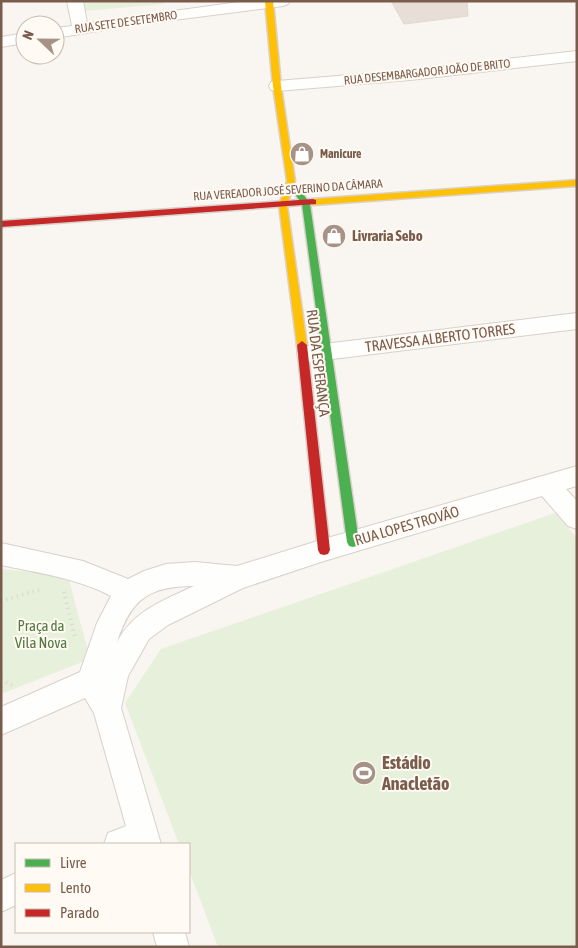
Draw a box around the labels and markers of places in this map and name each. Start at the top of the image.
shop icon: Manicure [289,141,315,167]
place label: Manicure [320,147,362,161]
shop icon: Livraria Sebo [321,223,347,249]
place label: Livraria Sebo [352,227,423,244]
place label: Estádio Anacletão [381,752,449,794]
sports icon: Estádio Anacletão [351,760,377,786]

